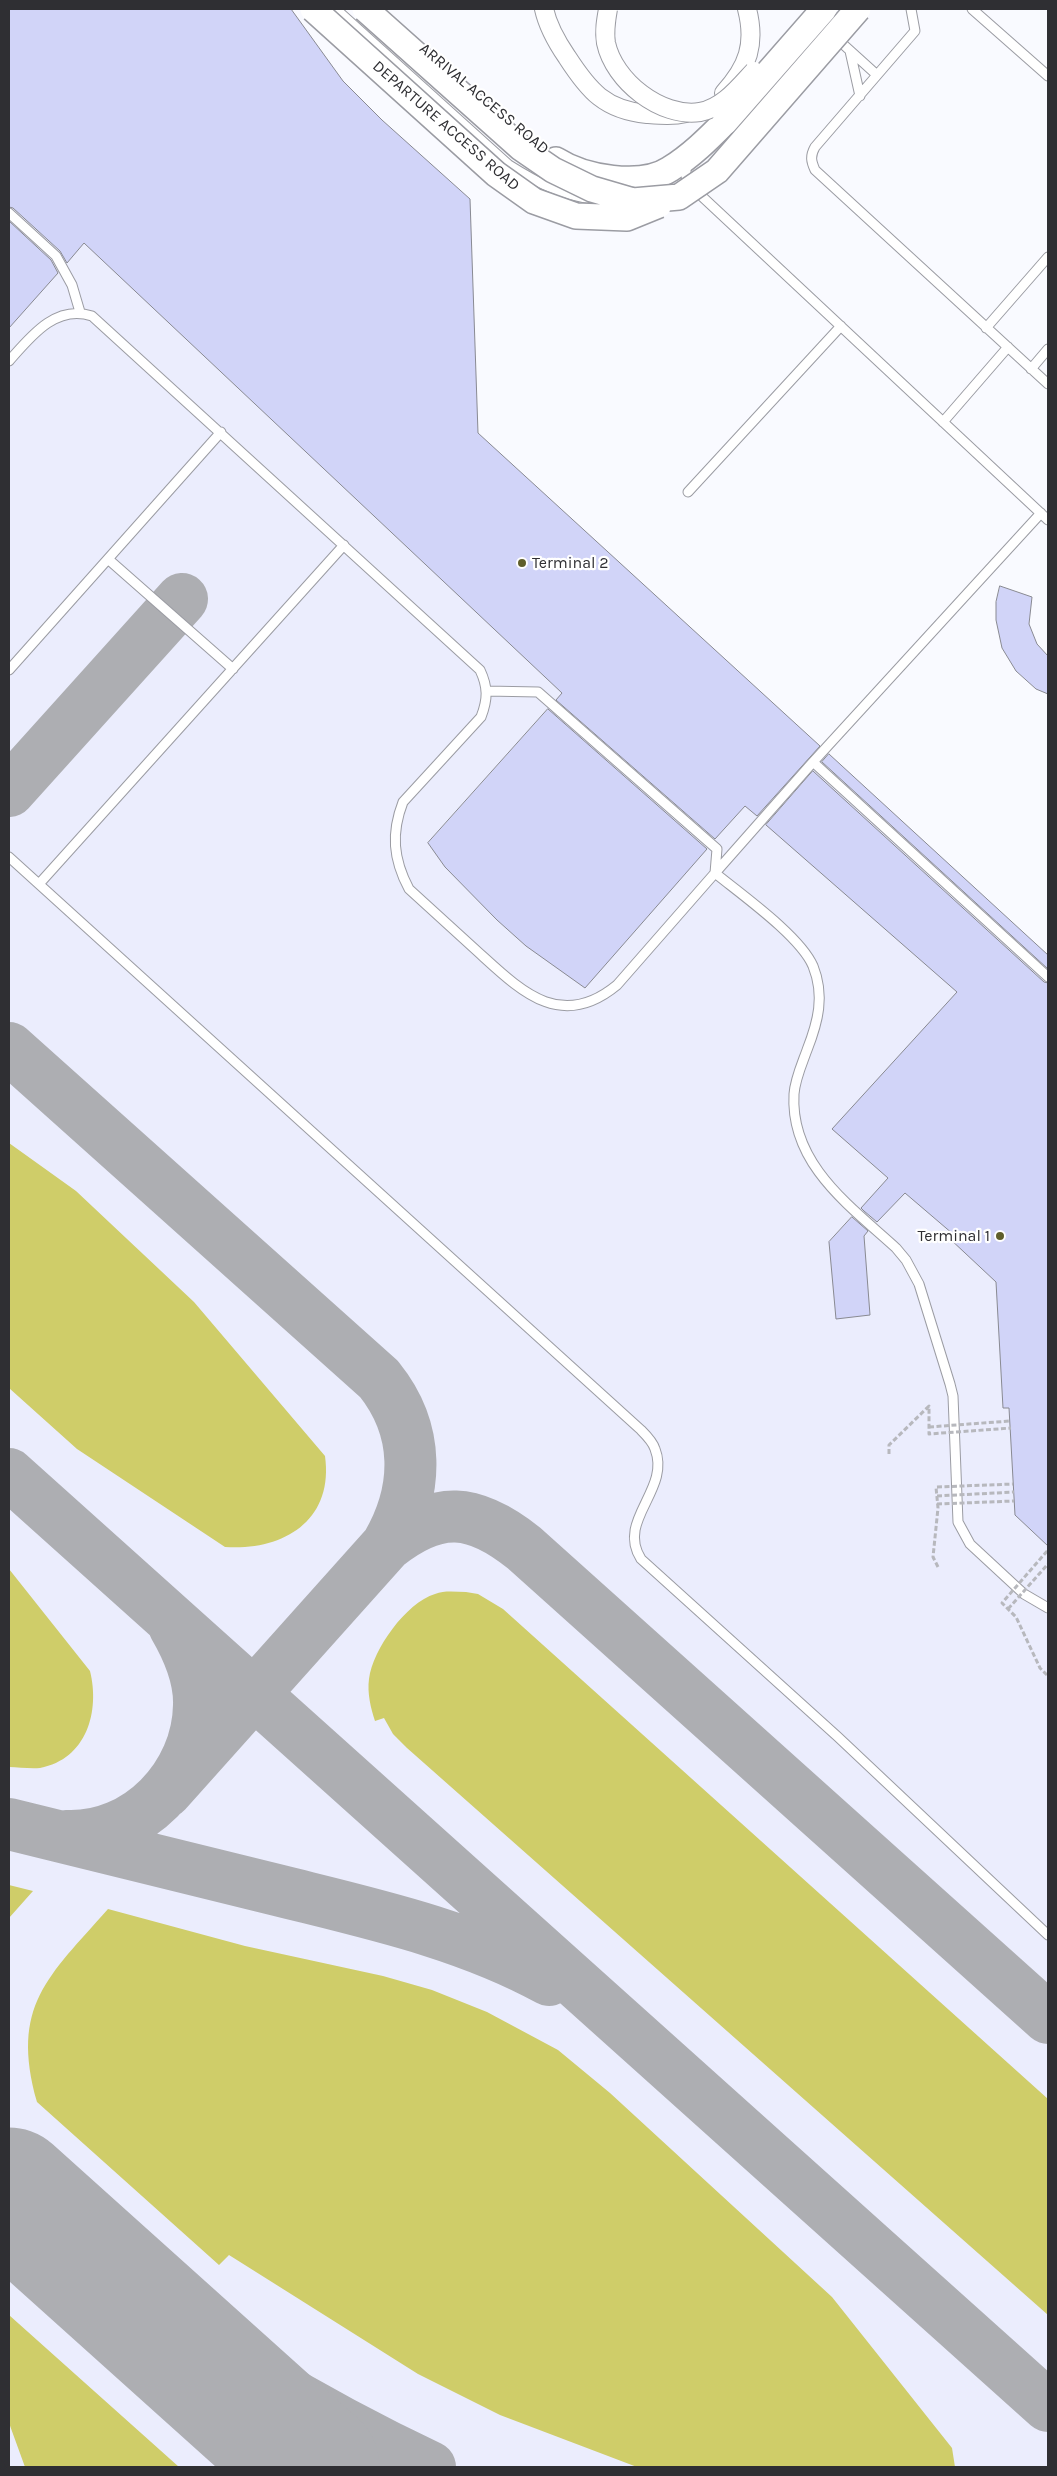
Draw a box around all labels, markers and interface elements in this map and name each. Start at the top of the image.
street label: ARRIVAL ACCESS ROAD [415,39,553,159]
street label: DEPARTURE ACCESS ROAD [369,57,523,195]
place label: Terminal 2 [532,553,609,573]
marker: Terminal 2 [516,557,528,569]
place label: Terminal 1 [917,1226,990,1246]
marker: Terminal 1 [994,1230,1006,1242]

